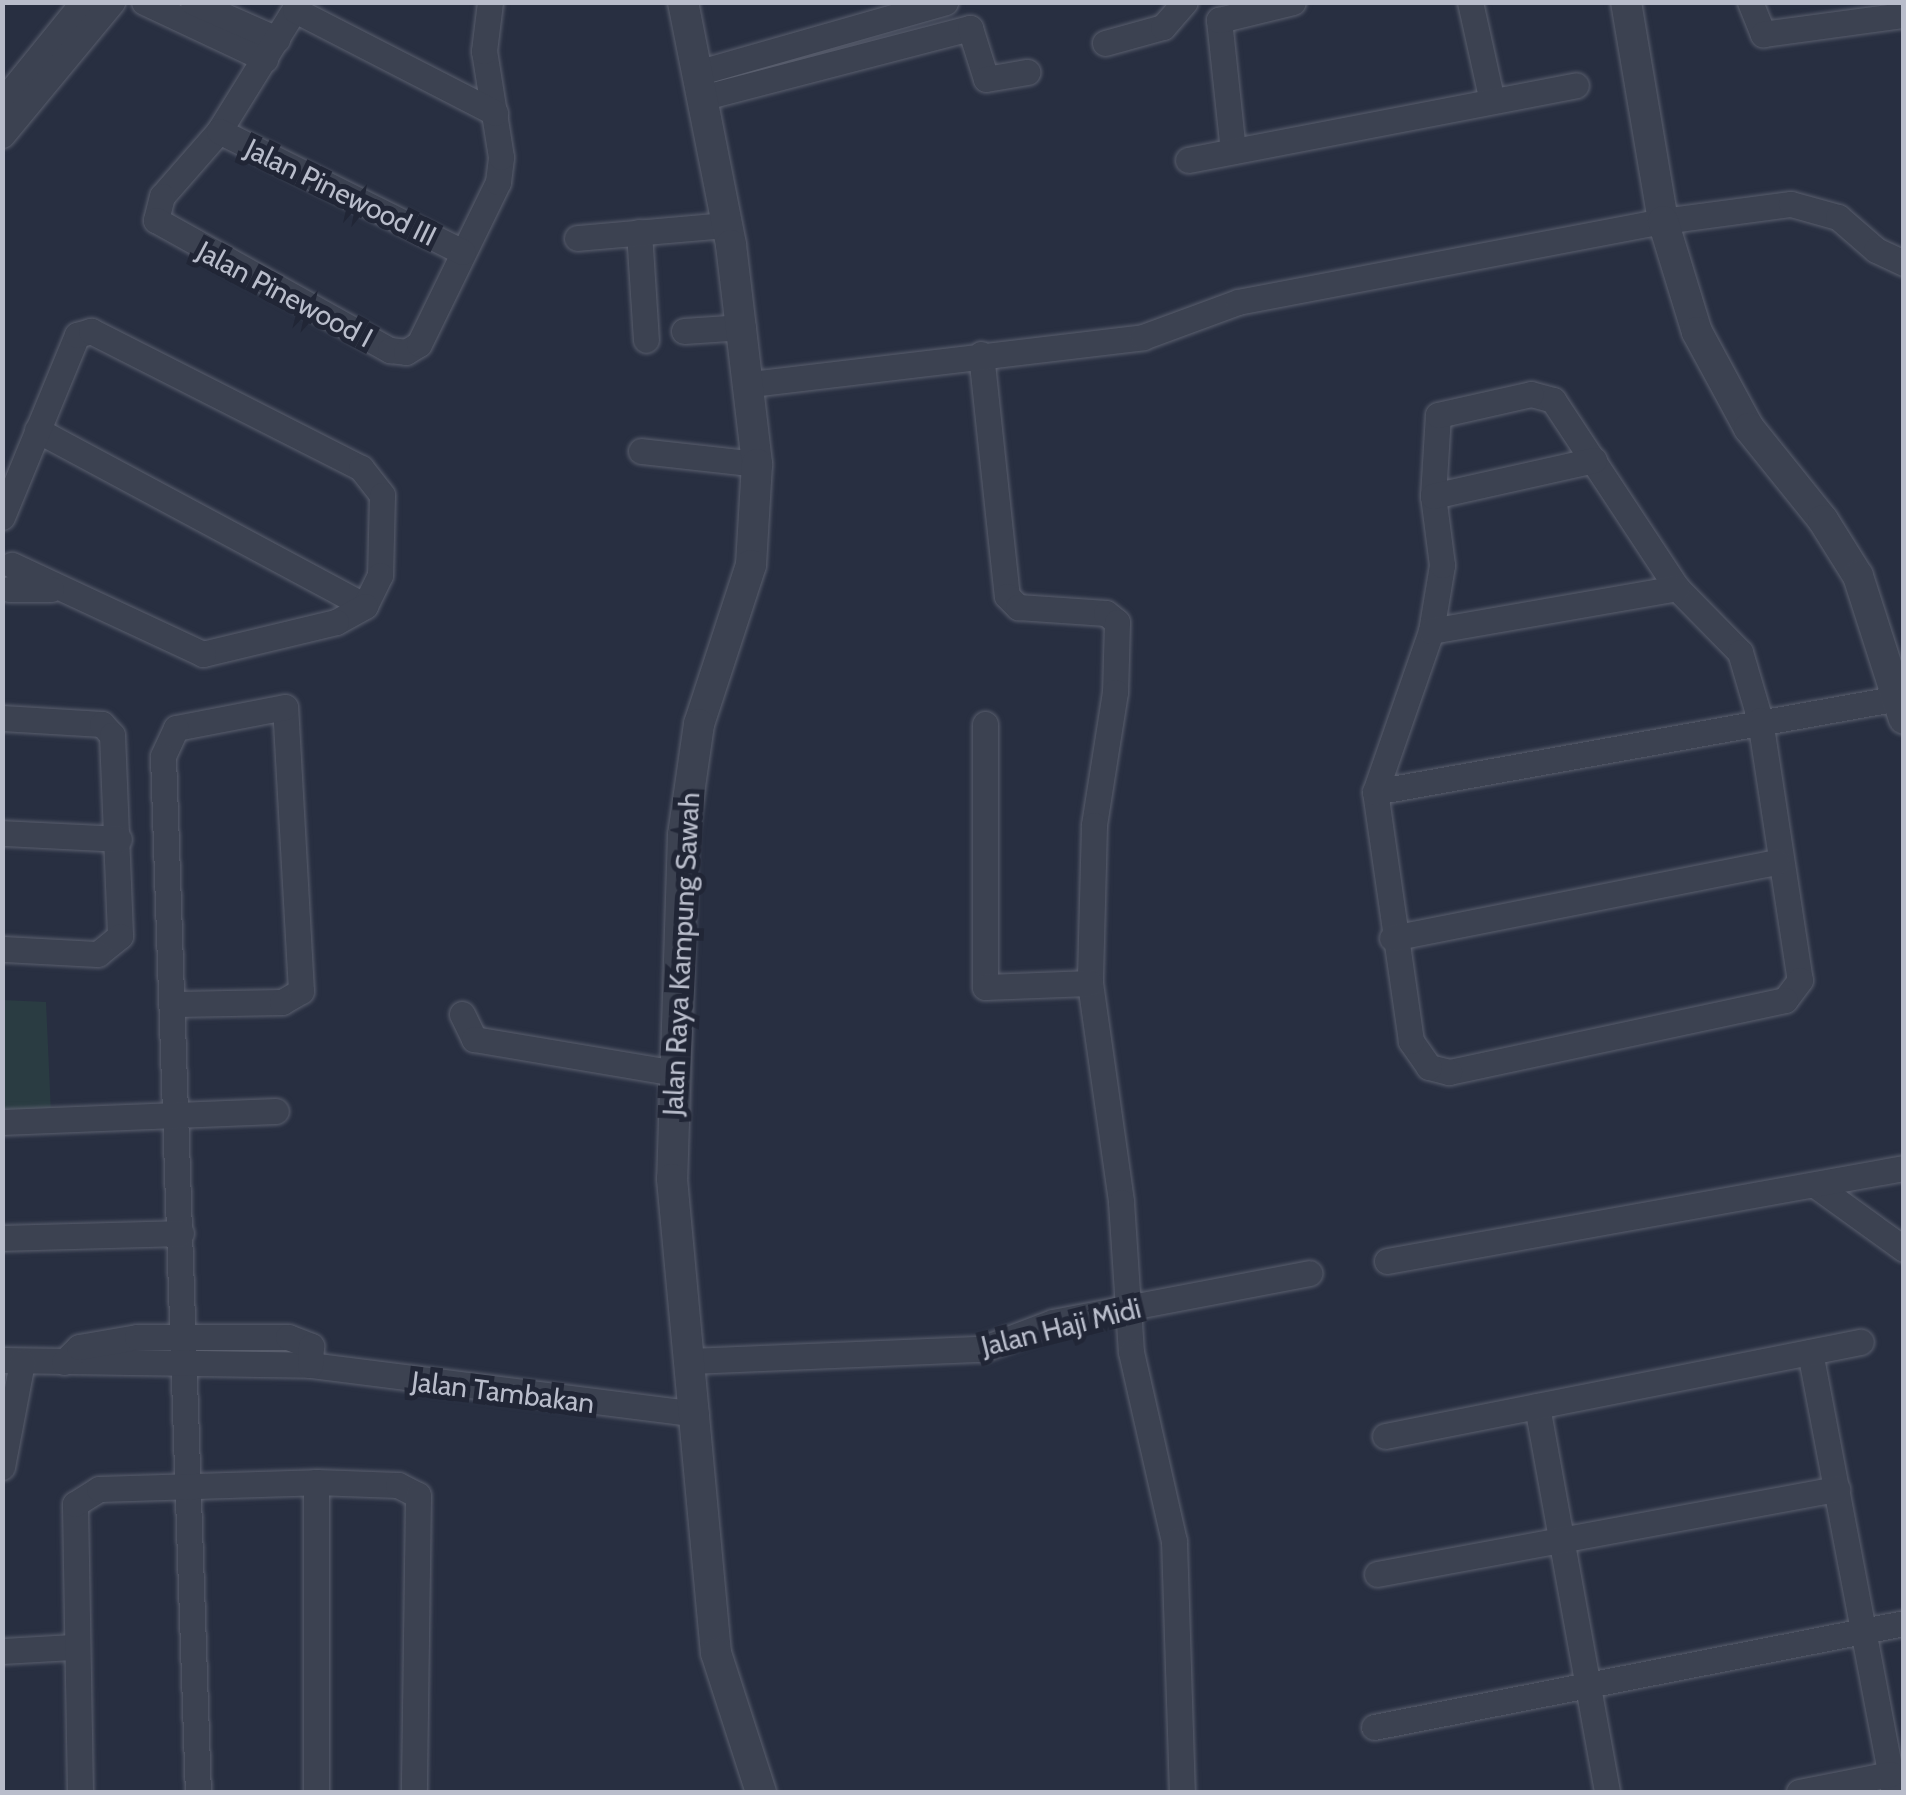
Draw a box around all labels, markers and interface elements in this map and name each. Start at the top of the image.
street label: Jalan Pinewood III [240,131,442,253]
street label: Jalan Pinewood I [191,234,379,354]
street label: Jalan Raya Kampung Sawah [656,791,706,1117]
street label: Jalan Haji Midi [978,1291,1144,1363]
street label: Jalan Tambakan [410,1364,596,1420]

